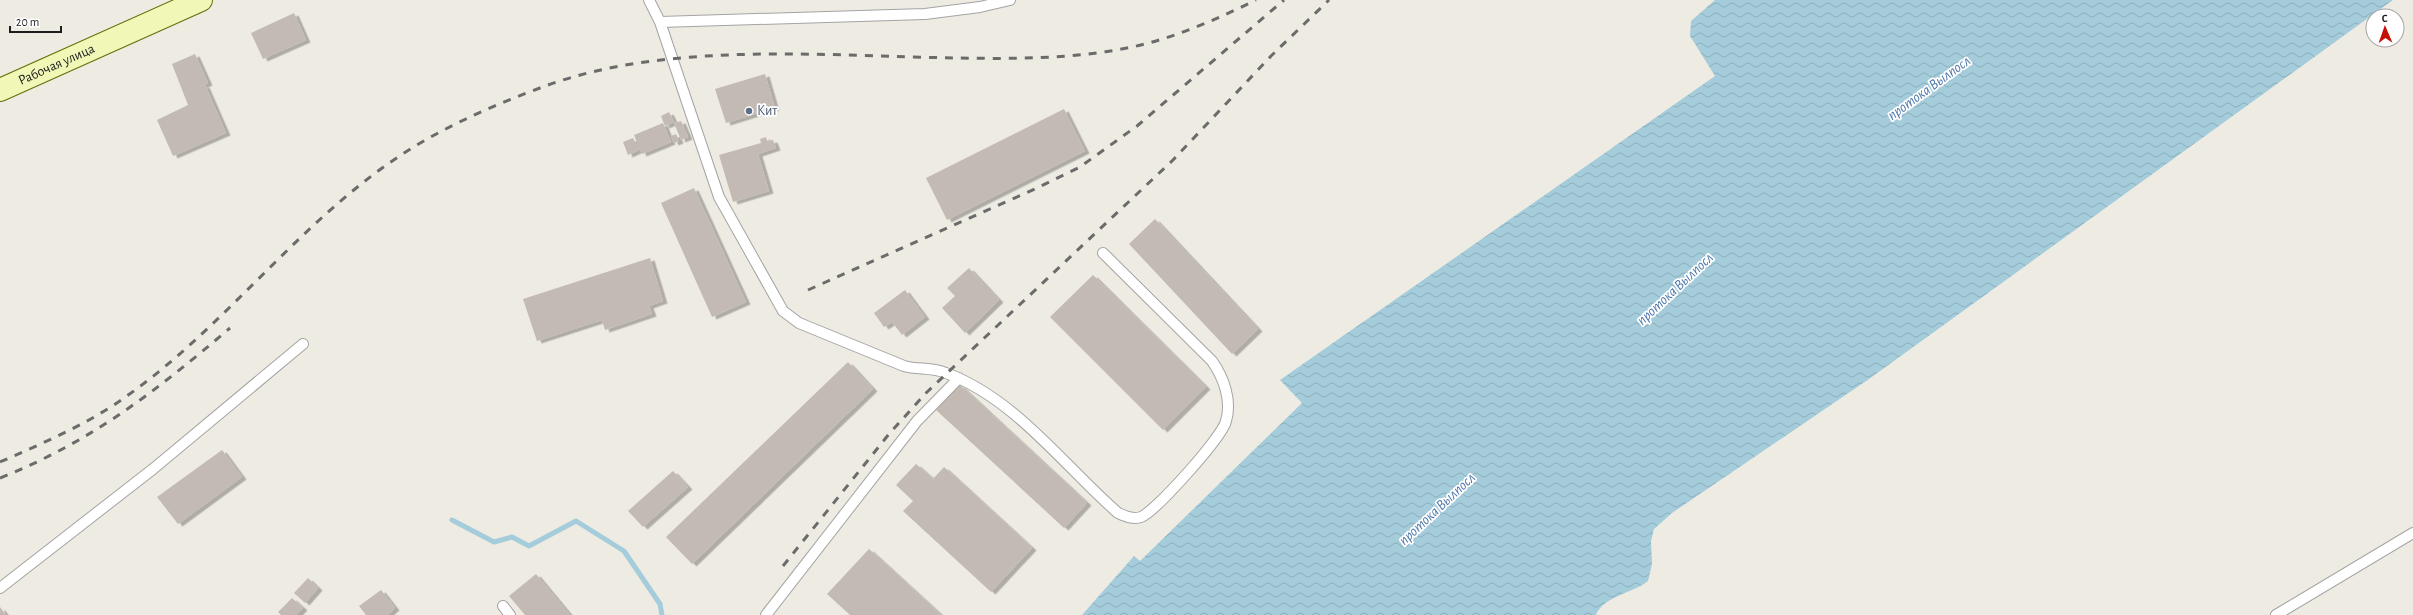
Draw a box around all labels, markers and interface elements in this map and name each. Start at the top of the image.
scale bar [10,8,61,34]
north arrow [2365,8,2405,48]
text: С [2381,13,2388,24]
text: 20 m [16,16,39,28]
street label: Рабочая улица [16,41,97,88]
water label: протока Вылпосл [1885,53,1973,123]
place label: Кит [757,104,778,118]
marker: Кит [744,106,754,116]
water label: протока Вылпосл [1634,250,1716,328]
water label: протока Вылпосл [1396,470,1478,548]

